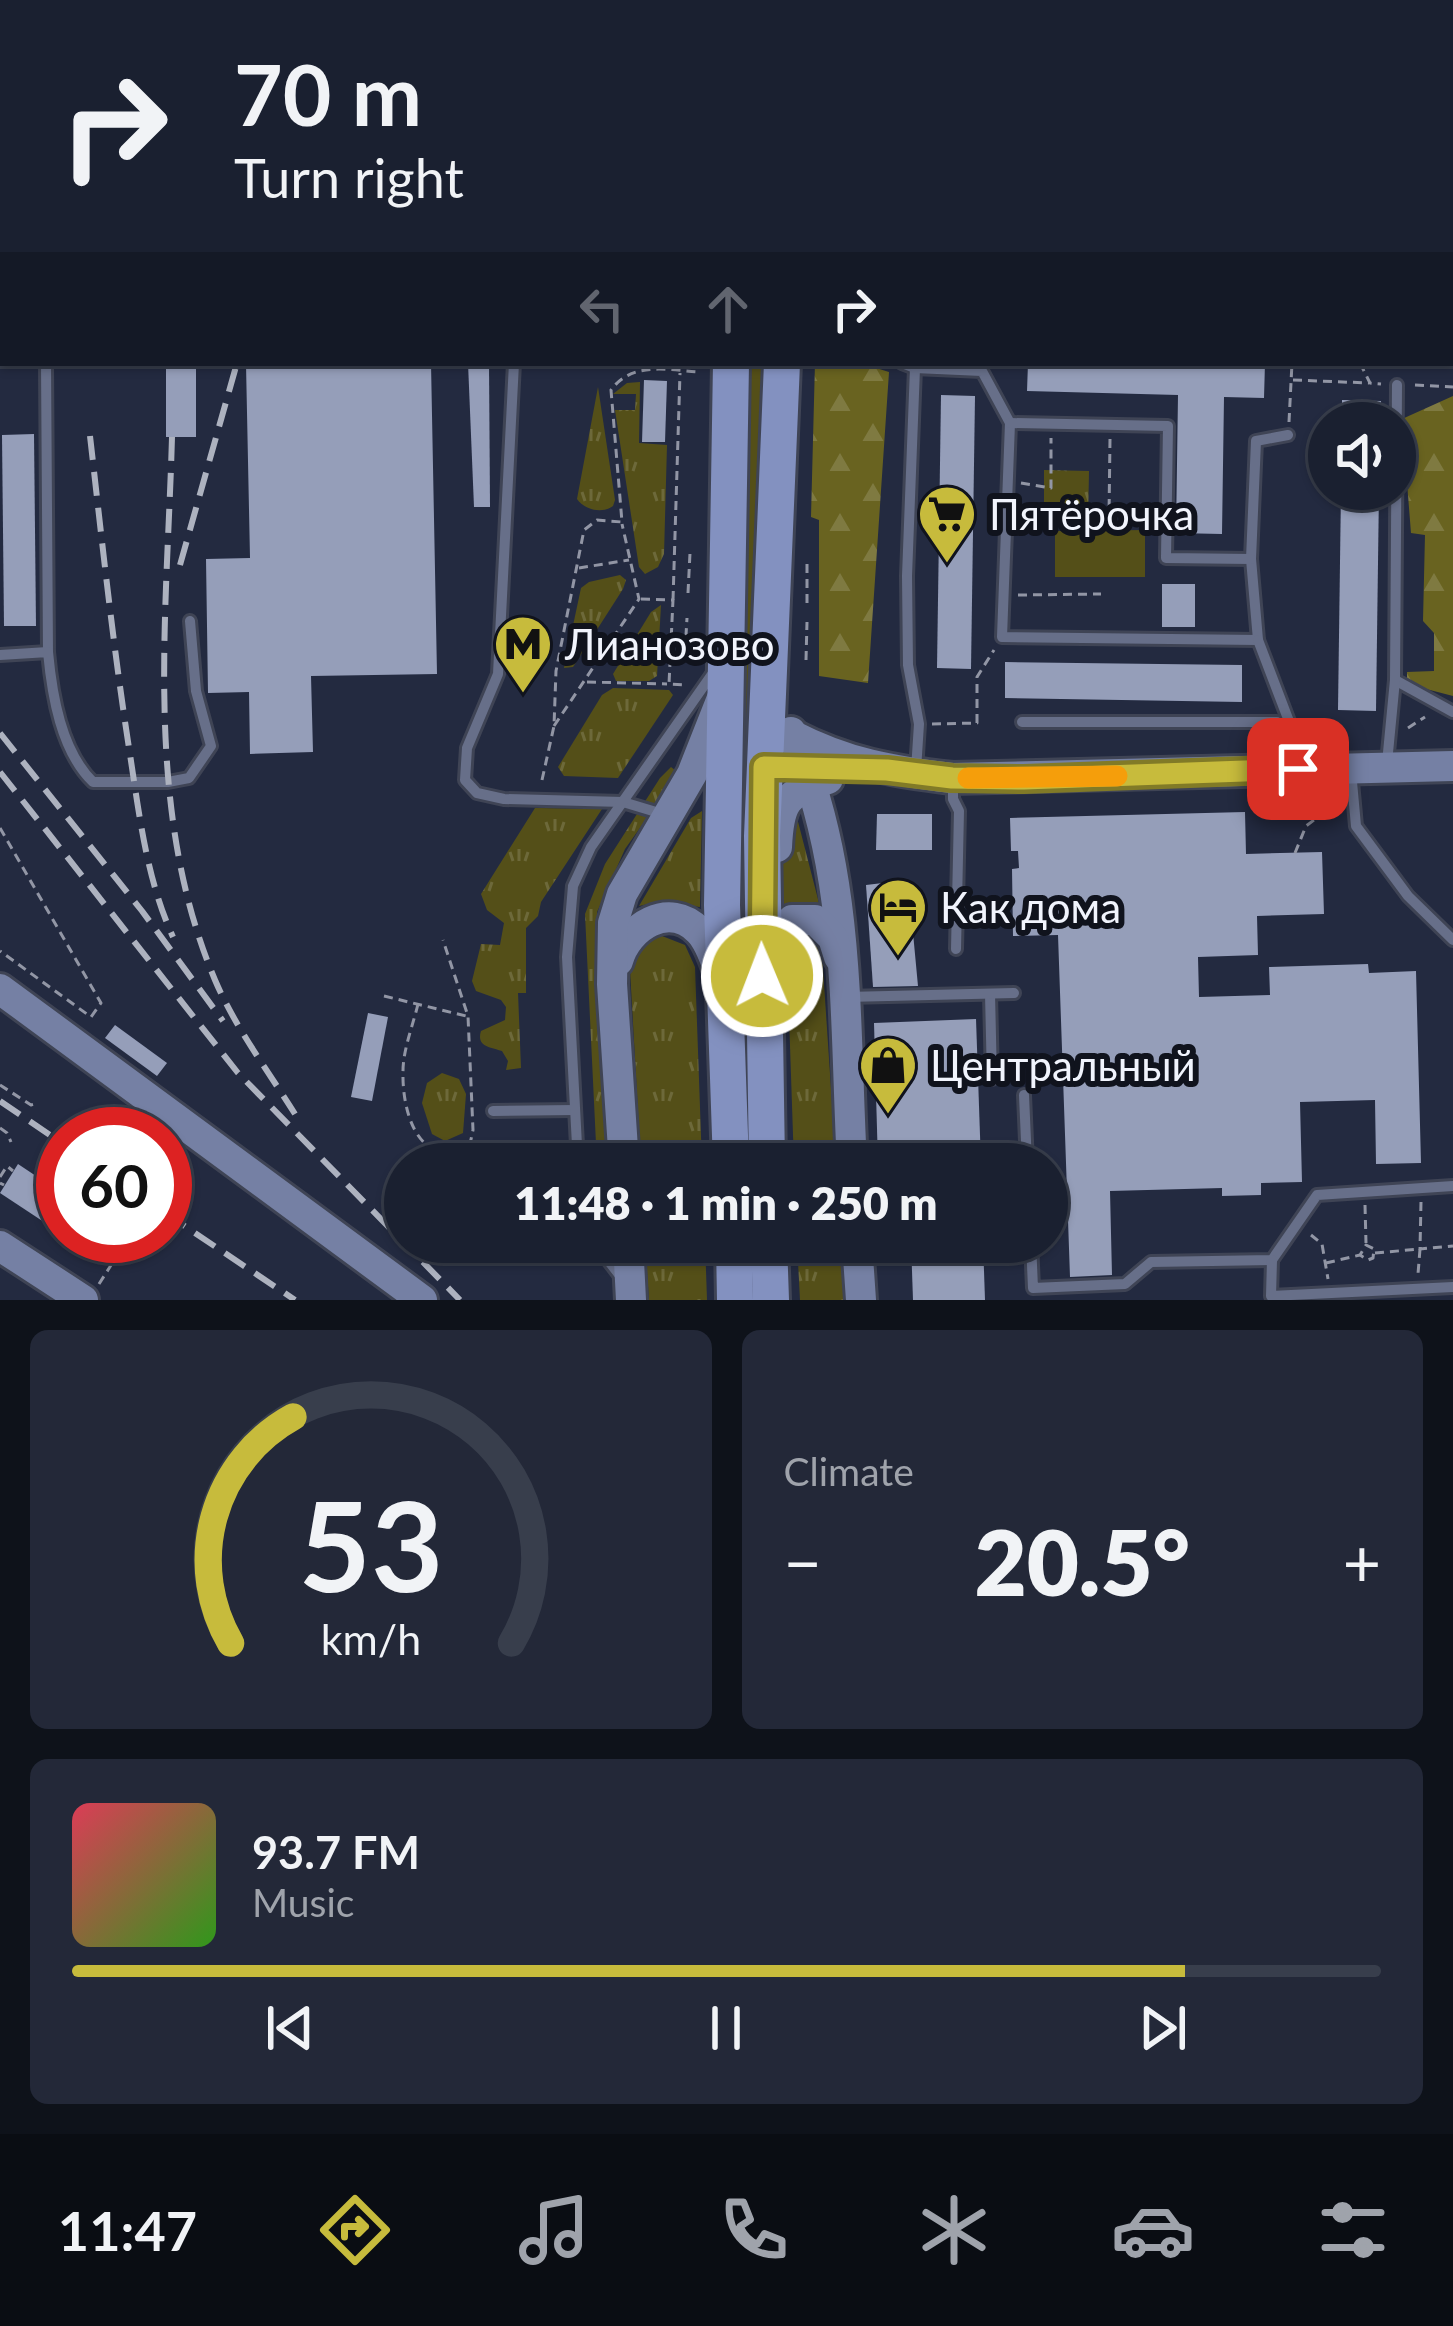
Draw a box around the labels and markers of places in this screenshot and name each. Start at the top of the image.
supermarket icon: Пятёрочка [916,483,978,565]
place label: Пятёрочка [989,489,1194,539]
metro station icon: Лианозово [492,613,554,695]
place label: Лианозово [564,619,775,669]
pin [1247,718,1349,820]
hotel icon: Как дома [867,876,929,958]
place label: Как дома [940,882,1121,932]
shop icon: Центральный [857,1034,919,1116]
place label: Центральный [930,1040,1196,1090]

